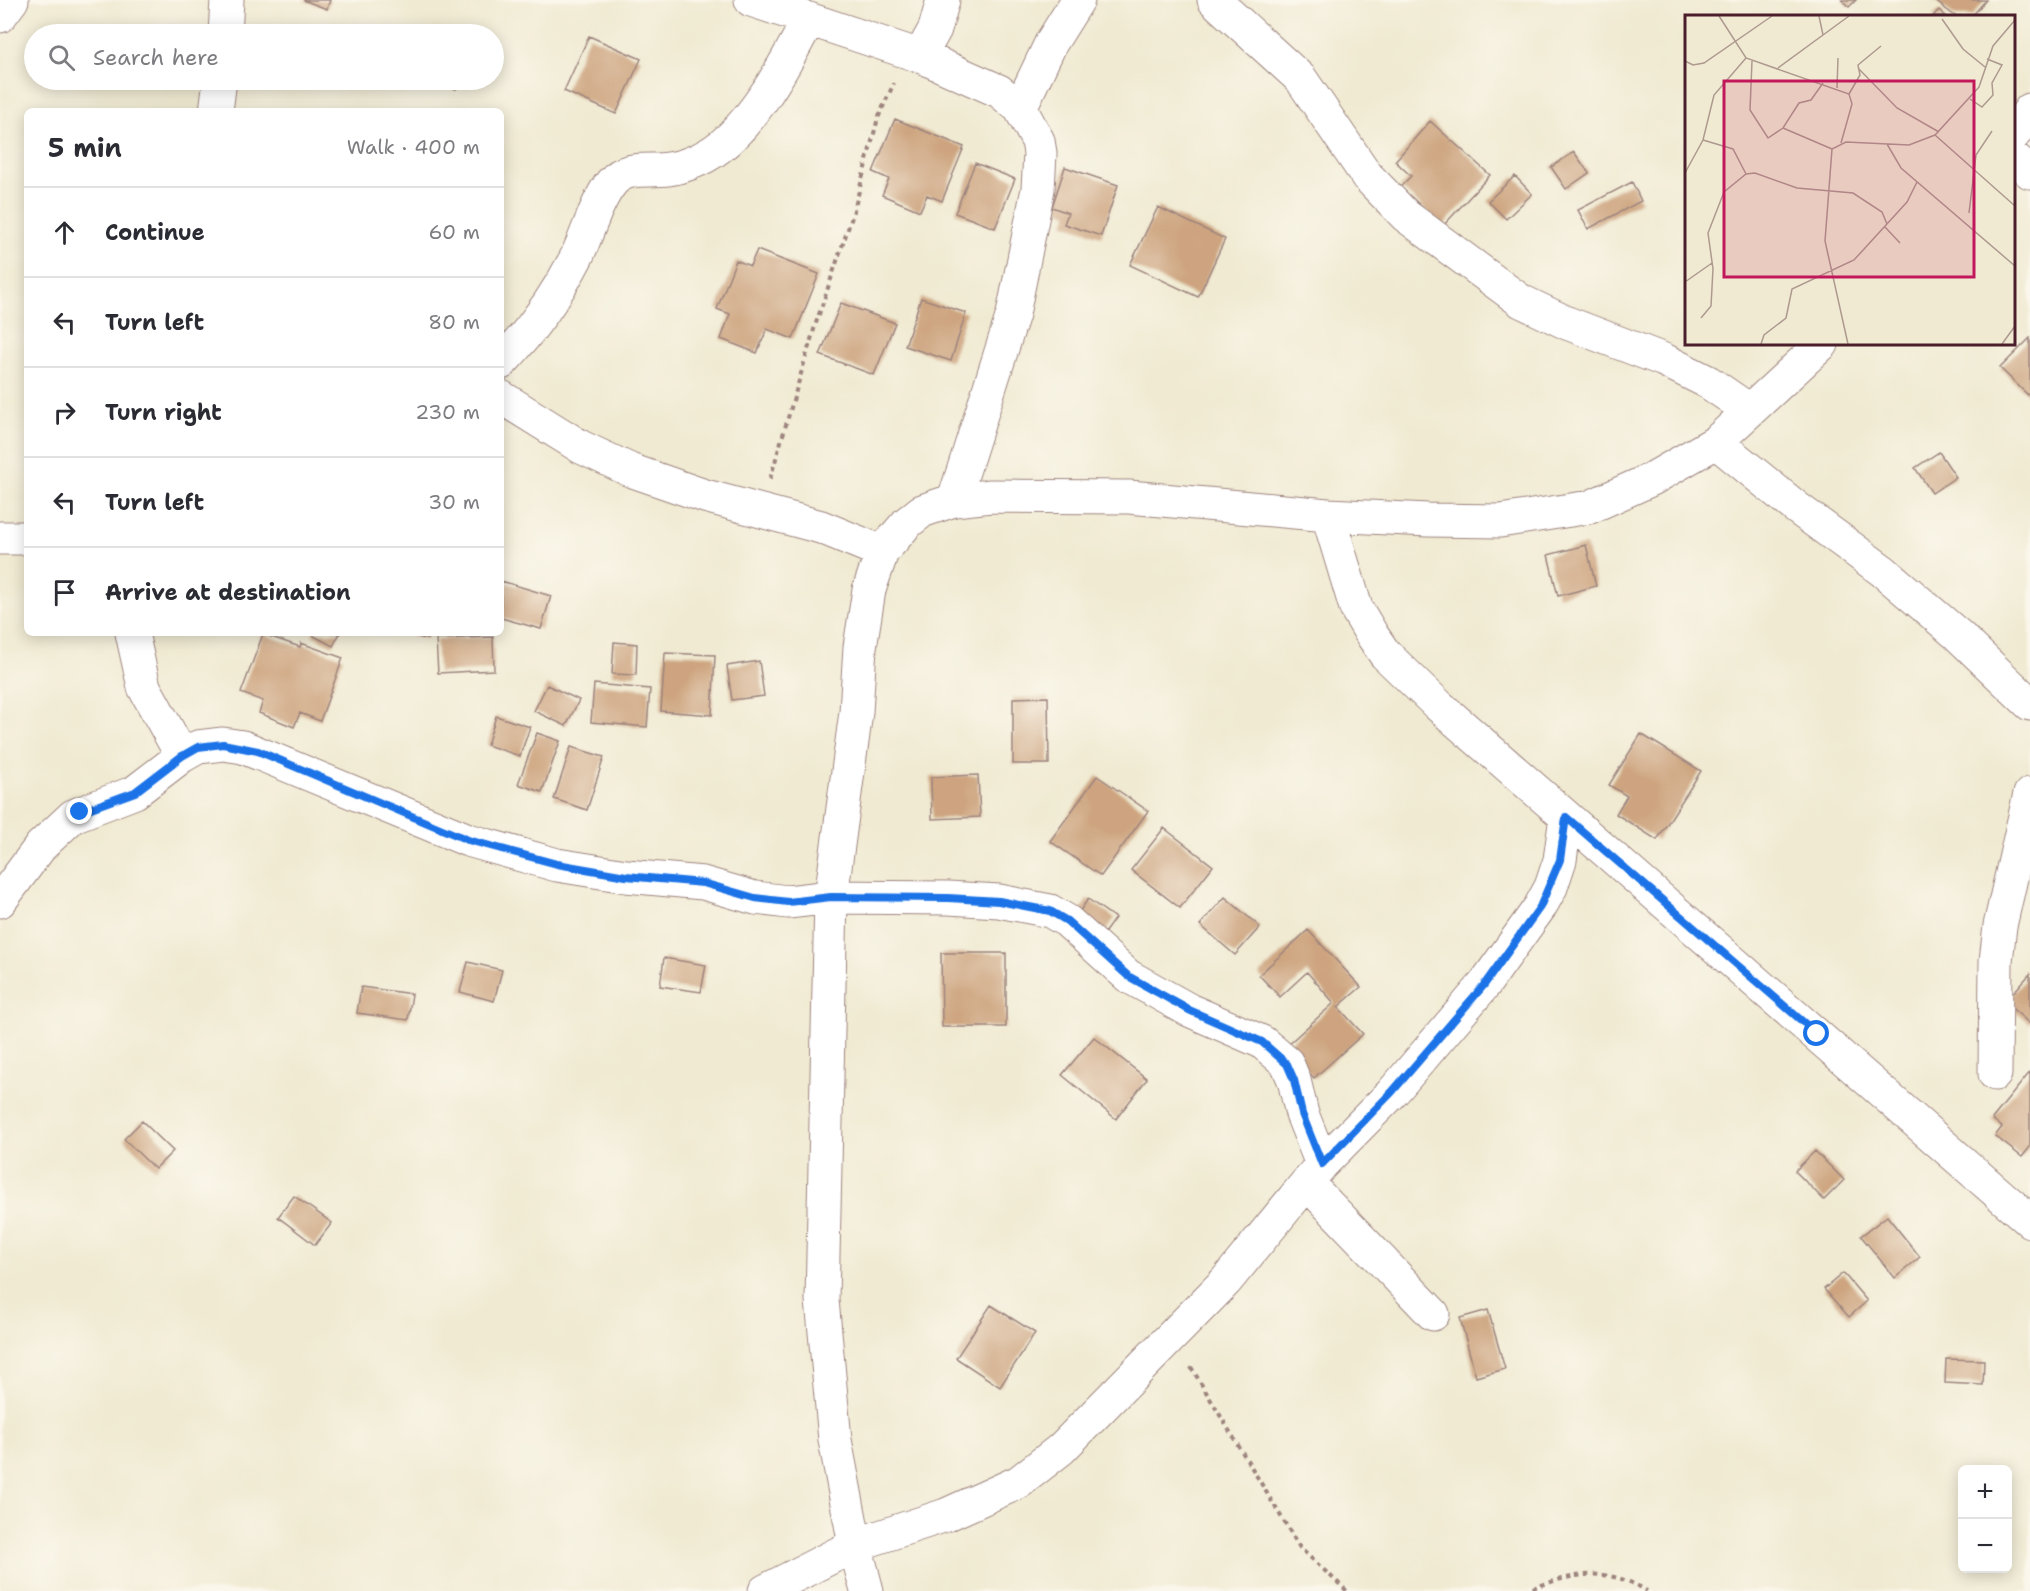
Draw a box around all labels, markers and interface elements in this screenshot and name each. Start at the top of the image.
inset map [1685,15,2015,345]
search box [24,24,504,90]
icon: search [45,41,78,74]
text: Search here [93,43,219,72]
text: 5 min [48,130,122,165]
text: Walk · 400 m [347,134,480,160]
icon: ahead [48,216,81,249]
text: Continue [105,218,205,247]
text: 60 m [428,219,480,245]
icon: left [48,306,81,339]
text: Turn left [105,308,204,337]
text: 80 m [428,309,480,335]
icon: right [48,396,81,429]
text: Turn right [105,398,222,427]
text: 230 m [415,399,480,425]
icon: left [48,486,81,519]
text: Turn left [105,488,204,517]
text: 30 m [428,489,480,515]
icon: arrive [48,576,81,609]
text: Arrive at destination [105,578,351,607]
route end [66,798,92,824]
route start [1803,1020,1829,1046]
map controls [1958,1465,2012,1573]
button: + [1958,1465,2012,1519]
button: − [1958,1519,2012,1573]

